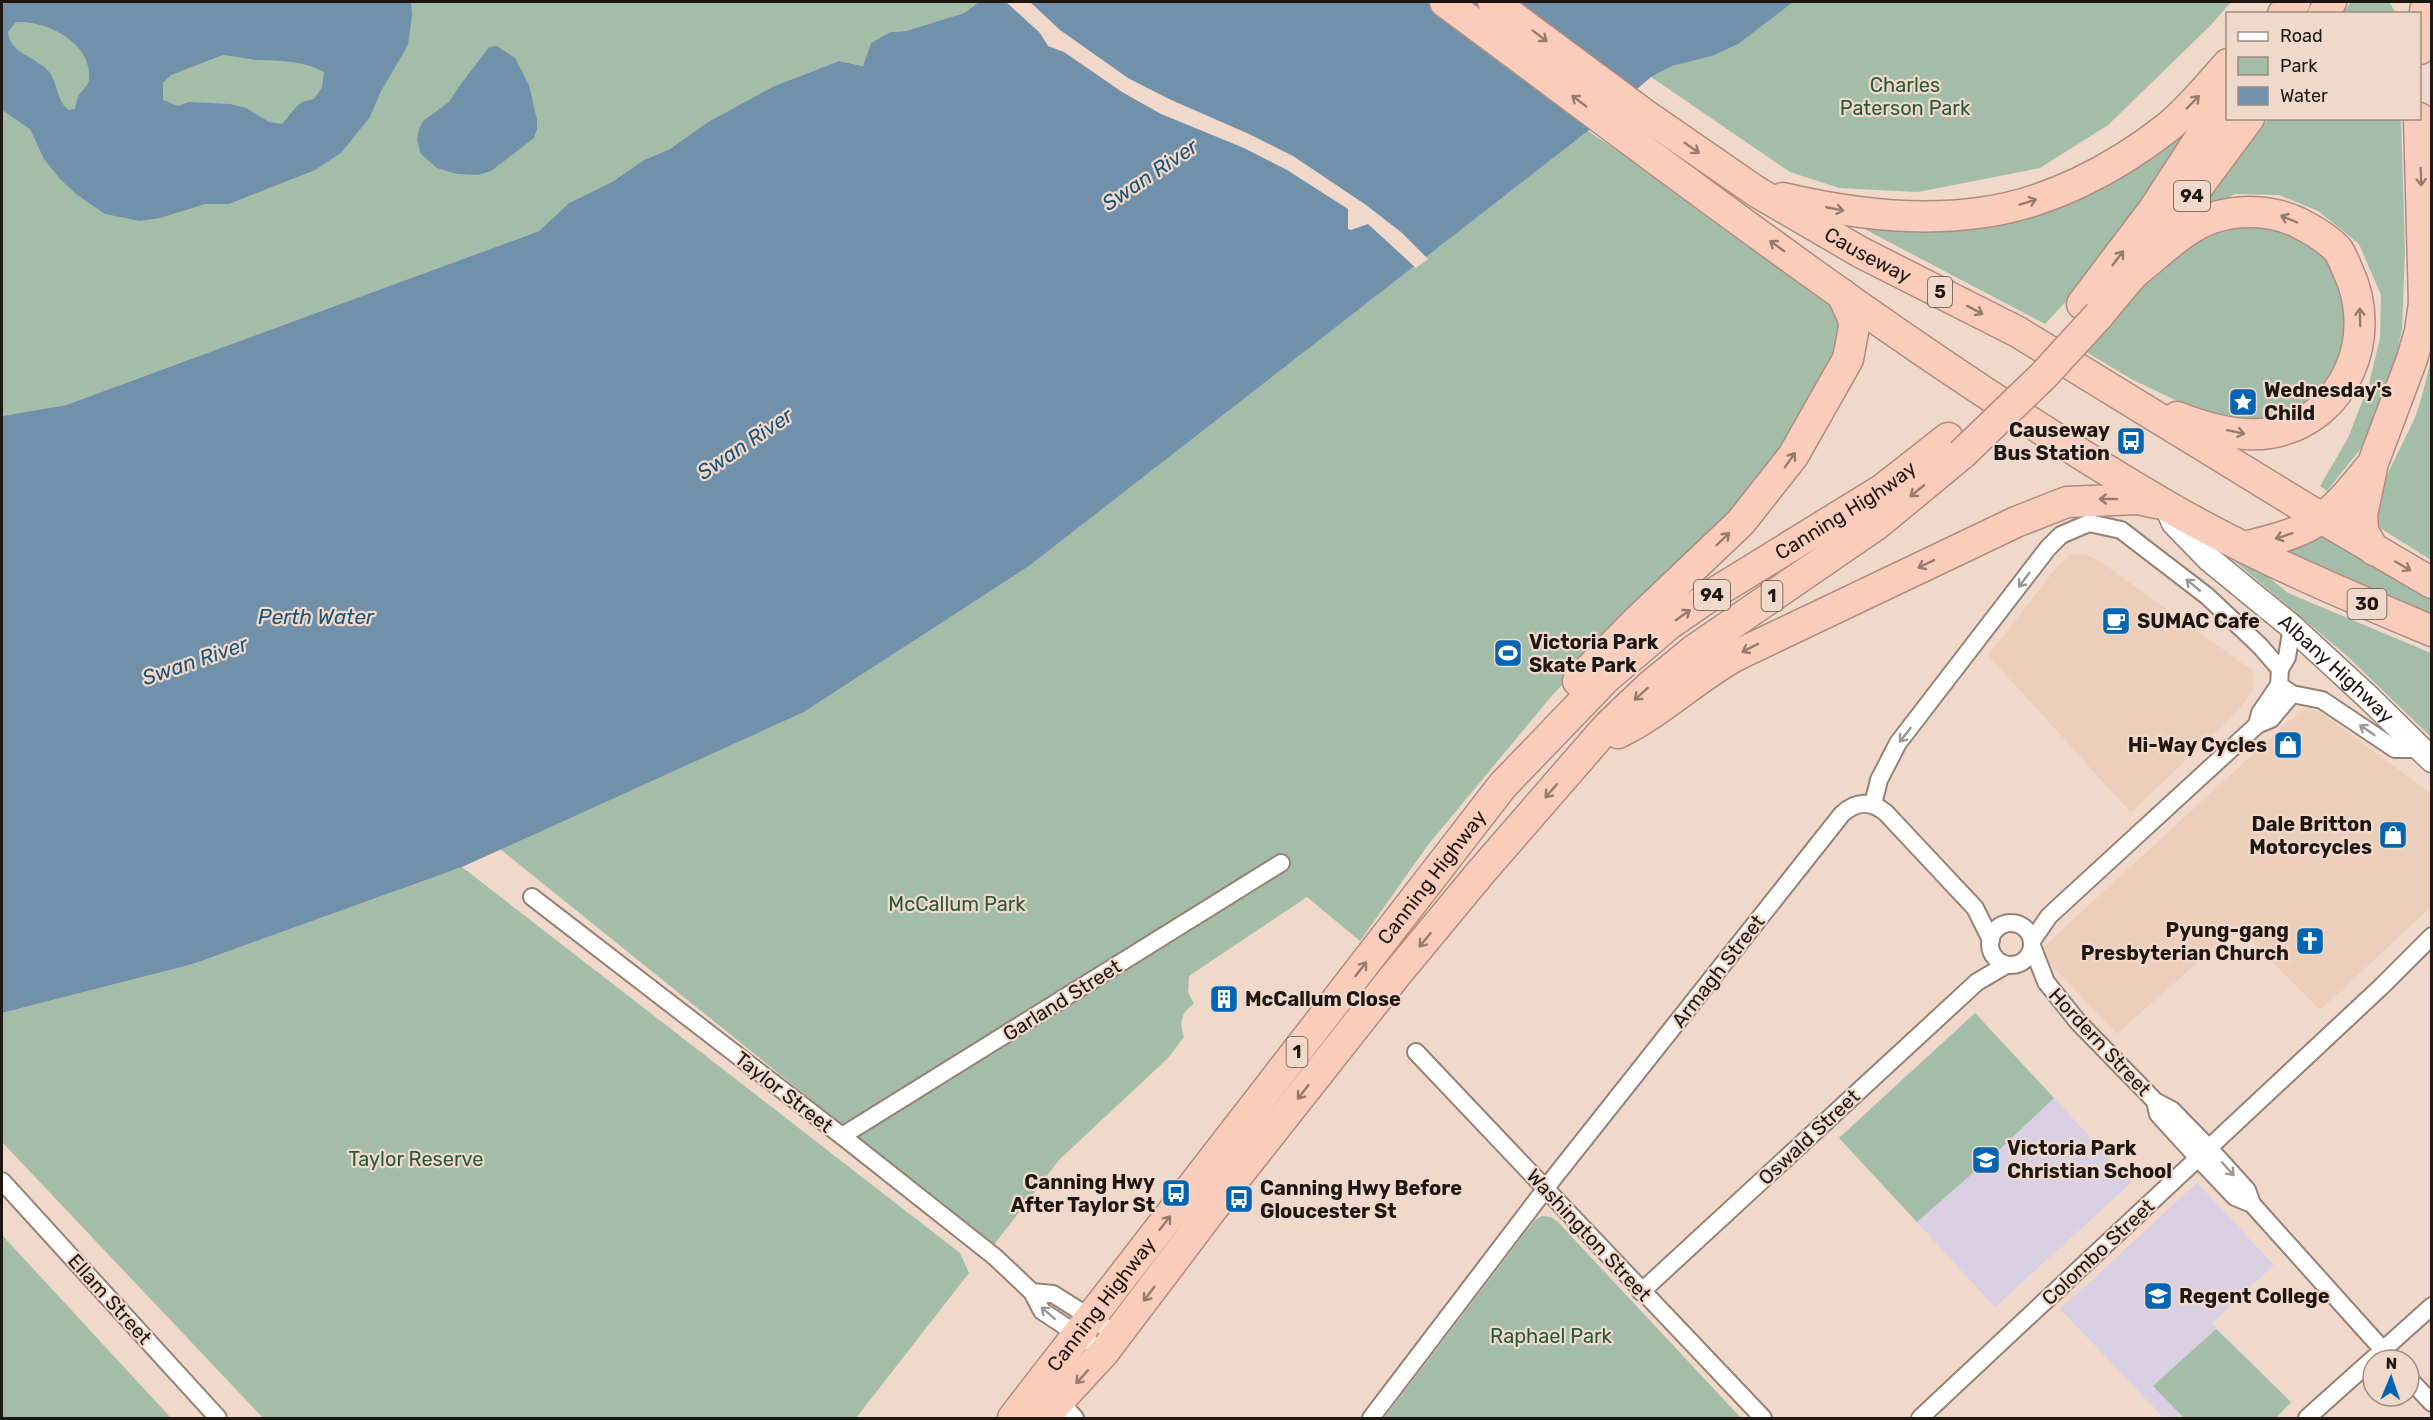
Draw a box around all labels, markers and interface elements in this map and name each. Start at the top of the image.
legend [2226,12,2421,120]
text: Road [2280,25,2323,47]
one-way arrow [1532,30,1548,43]
text: Park [2280,55,2318,77]
park label: Charles Paterson Park [1840,73,1971,120]
text: Water [2280,85,2328,107]
one-way arrow [2186,94,2200,109]
one-way arrow [1572,95,1588,108]
water label: Swan River [1097,133,1203,216]
one-way arrow [1684,142,1700,154]
one-way arrow [2415,166,2426,186]
road number: 94 [2174,181,2210,211]
one-way arrow [2018,196,2037,207]
one-way arrow [1825,204,1844,215]
one-way arrow [2281,213,2299,224]
street label: Causeway [1820,222,1915,288]
one-way arrow [1769,240,1785,252]
one-way arrow [2112,250,2125,266]
road number: 5 [1928,277,1952,307]
one-way arrow [1965,305,1983,316]
one-way arrow [2354,308,2365,328]
place label: Wednesday's Child [2264,378,2392,425]
place icon: Wednesday's Child [2227,386,2259,418]
water label: Swan River [692,402,798,485]
place label: Causeway Bus Station [1993,418,2110,465]
bus stop icon: Causeway Bus Station [2115,425,2147,457]
one-way arrow [2226,427,2246,438]
one-way arrow [1784,452,1796,468]
street label: Canning Highway [1771,456,1921,565]
one-way arrow [1910,484,1925,498]
one-way arrow [2098,494,2118,505]
one-way arrow [2275,531,2294,542]
one-way arrow [1715,532,1730,546]
one-way arrow [1918,559,1936,571]
one-way arrow [2394,561,2411,573]
one-way arrow [2018,572,2031,588]
one-way arrow [2185,578,2201,591]
road number: 94 [1694,580,1730,610]
road number: 1 [1762,581,1782,611]
road number: 30 [2348,589,2386,619]
water label: Perth Water [258,604,375,629]
cafe icon: SUMAC Cafe [2100,605,2132,637]
one-way arrow [1674,609,1691,621]
place label: SUMAC Cafe [2137,609,2260,633]
street label: Albany Highway [2274,609,2399,728]
water label: Swan River [139,630,252,690]
place label: Victoria Park Skate Park [1529,630,1659,677]
sports icon: Victoria Park Skate Park [1492,637,1524,669]
one-way arrow [1742,643,1760,655]
one-way arrow [1634,687,1649,701]
one-way arrow [2359,724,2375,736]
one-way arrow [1898,726,1911,742]
shop icon: Hi-Way Cycles [2272,729,2304,761]
place label: Hi-Way Cycles [2128,733,2267,757]
one-way arrow [1544,783,1558,798]
street label: Canning Highway [1372,805,1491,949]
place label: Dale Britton Motorcycles [2249,812,2372,859]
shop icon: Dale Britton Motorcycles [2377,819,2409,851]
park label: McCallum Park [888,892,1026,916]
street label: Armagh Street [1666,910,1770,1032]
place label: Pyung-gang Presbyterian Church [2081,918,2289,965]
church icon: Pyung-gang Presbyterian Church [2294,925,2326,957]
one-way arrow [1418,932,1432,947]
street label: Garland Street [998,954,1126,1046]
one-way arrow [1354,961,1367,977]
building icon: McCallum Close [1208,983,1240,1015]
street label: Hordern Street [2044,983,2156,1101]
place label: McCallum Close [1245,987,1401,1011]
road number: 1 [1286,1037,1308,1067]
street label: Taylor Street [730,1046,838,1138]
one-way arrow [1297,1084,1310,1100]
street label: Oswald Street [1753,1084,1865,1190]
place label: Victoria Park Christian School [2007,1136,2172,1183]
school or university icon: Victoria Park Christian School [1970,1144,2002,1176]
park label: Taylor Reserve [348,1147,484,1171]
one-way arrow [2221,1161,2235,1176]
street label: Washington Street [1522,1164,1657,1306]
place label: Canning Hwy After Taylor St [1011,1170,1155,1217]
place label: Canning Hwy Before Gloucester St [1260,1176,1462,1223]
bus stop icon: Canning Hwy After Taylor St [1160,1177,1192,1209]
bus stop icon: Canning Hwy Before Gloucester St [1223,1183,1255,1215]
street label: Colombo Street [2037,1194,2159,1310]
one-way arrow [1158,1215,1171,1231]
street label: Canning Highway [1042,1232,1161,1376]
street label: Ellam Street [63,1249,157,1349]
school or university icon: Regent College [2142,1280,2174,1312]
place label: Regent College [2179,1284,2330,1308]
one-way arrow [1142,1285,1155,1301]
one-way arrow [1040,1307,1056,1321]
park label: Raphael Park [1490,1324,1613,1348]
north arrow [2361,1348,2421,1408]
text: N [2385,1354,2398,1373]
one-way arrow [1075,1369,1089,1384]

